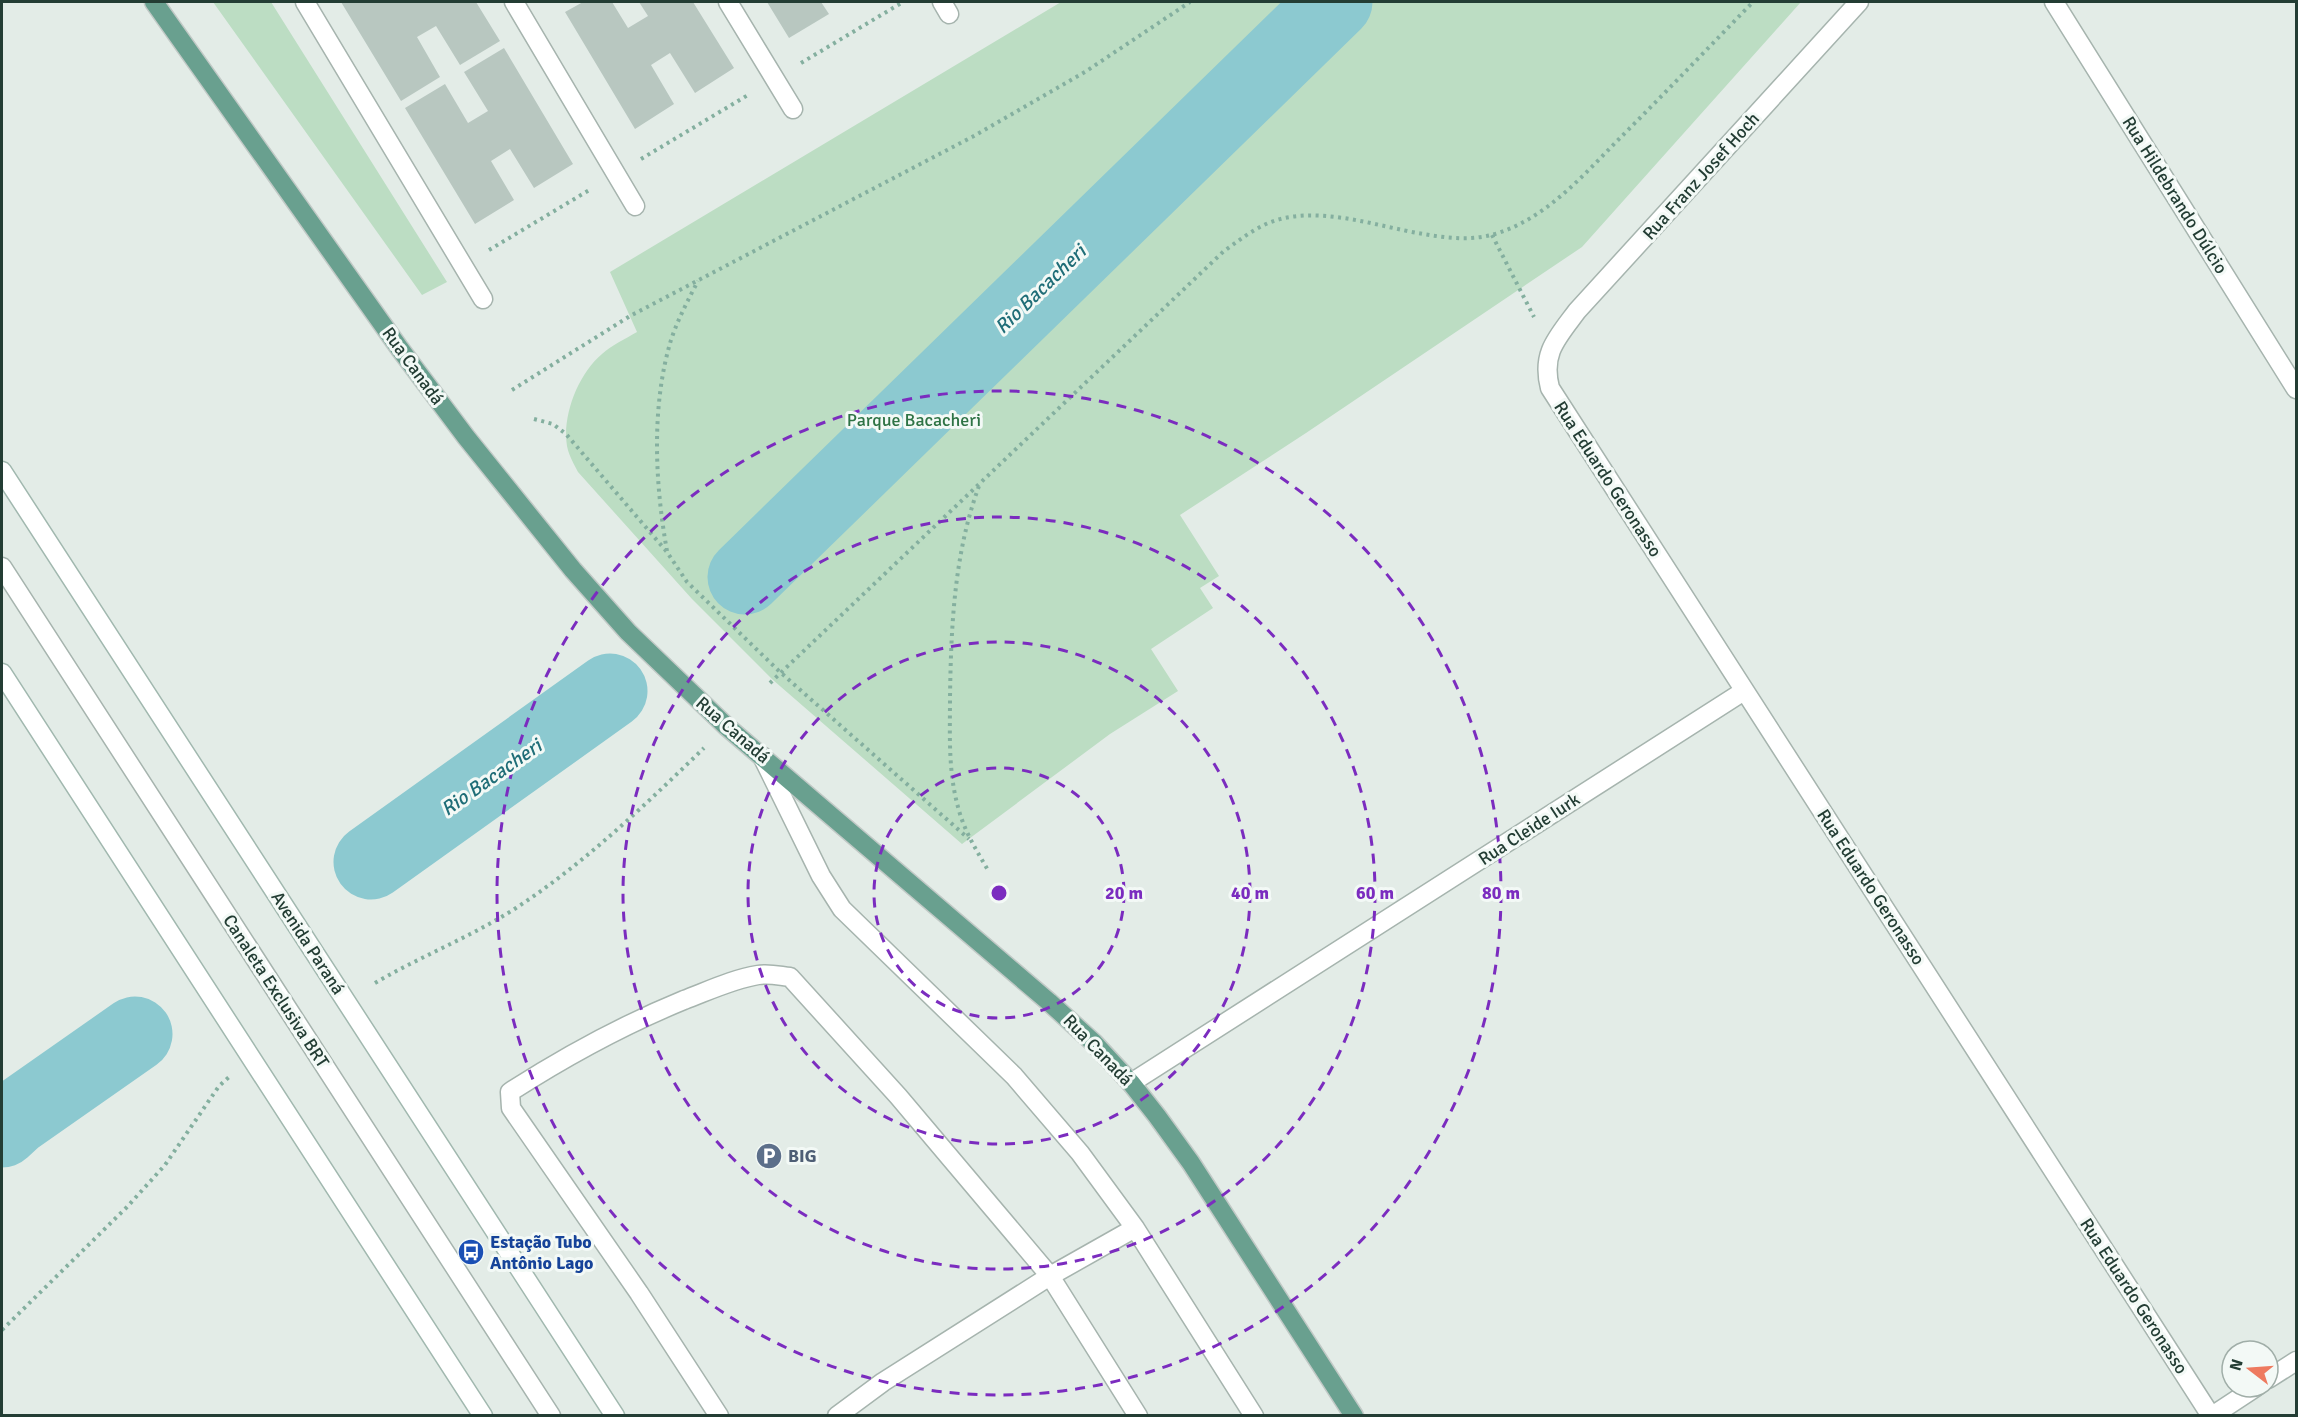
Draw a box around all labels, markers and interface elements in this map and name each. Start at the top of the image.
street label: Rua Franz Josef Hoch [1638,108,1764,244]
street label: Rua Hildebrando Dúlcio [2118,112,2232,278]
water label: Rio Bacacheri [989,239,1092,339]
street label: Rua Canadá [377,323,449,409]
street label: Rua Eduardo Geronasso [1549,397,1667,561]
park label: Parque Bacacheri [847,409,981,431]
street label: Rua Canadá [692,692,774,768]
water label: Rio Bacacheri [436,733,548,821]
street label: Rua Cleide Iurk [1474,788,1584,870]
street label: Rua Eduardo Geronasso [1812,805,1930,969]
text: 20 m [1105,882,1143,904]
text: 40 m [1231,882,1269,904]
text: 60 m [1356,882,1394,904]
text: 80 m [1482,882,1520,904]
centre of rings [989,883,1009,903]
street label: Avenida Paraná [267,887,349,999]
street label: Canaleta Exclusiva BRT [218,910,334,1072]
street label: Rua Canadá [1059,1010,1137,1090]
parking icon: BIG [754,1141,784,1171]
place label: BIG [788,1145,817,1167]
street label: Rua Eduardo Geronasso [2075,1214,2193,1378]
place label: Estação Tubo Antônio Lago [490,1231,594,1274]
bus stop icon: Estação Tubo Antônio Lago [456,1237,486,1267]
north arrow [2220,1339,2280,1399]
text: N [2225,1357,2248,1373]

